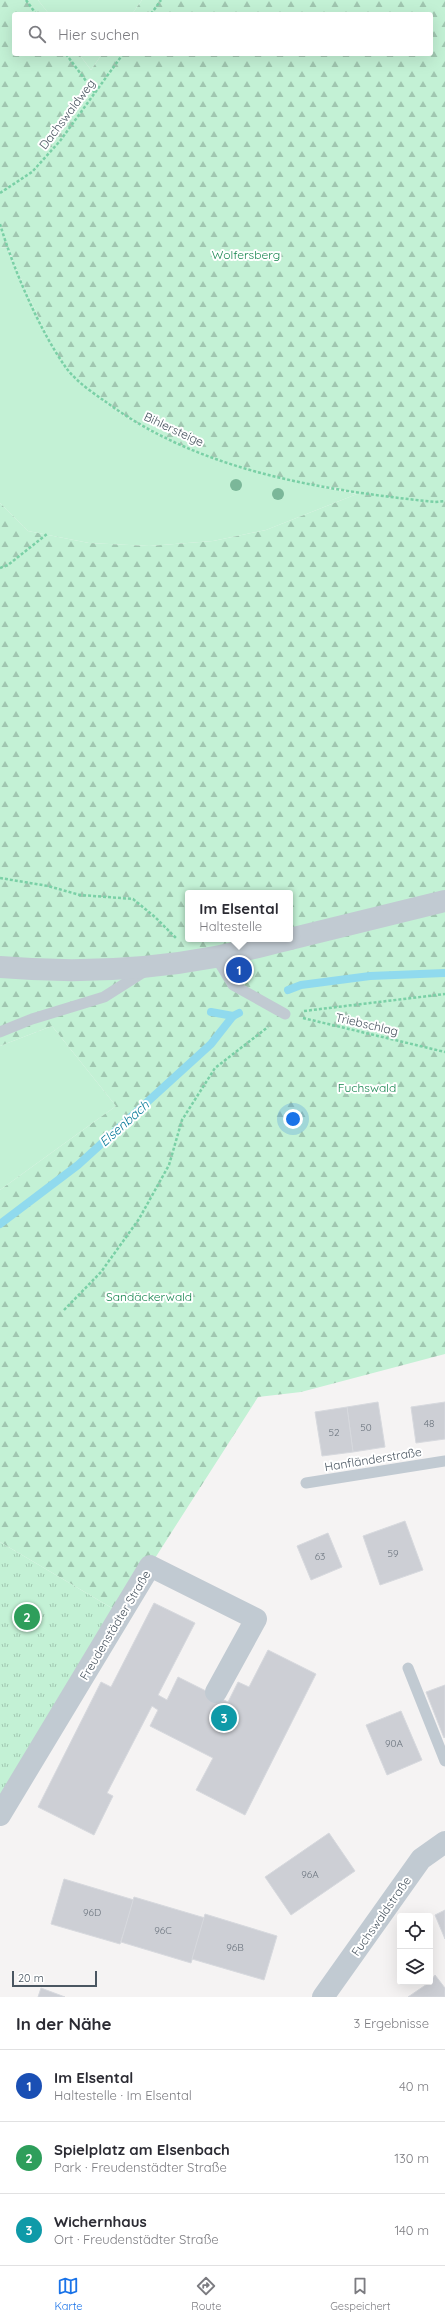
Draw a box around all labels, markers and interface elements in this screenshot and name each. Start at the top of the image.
search box [12,12,433,56]
icon: search [26,23,48,45]
text: Hier suchen [58,25,139,44]
street label: Dachswaldweg [36,76,98,152]
park label: Wolfersberg [212,247,280,262]
street label: Bihlersteige [142,409,206,449]
popup [185,890,293,942]
text: Im Elsental [199,899,279,918]
text: Haltestelle [199,918,262,934]
pin: 1 [226,955,252,985]
street label: Triebschlag [334,1009,400,1039]
park label: Fuchswald [338,1080,396,1095]
water label: Elsenbach [96,1096,153,1149]
your location [283,1109,303,1129]
park label: Sandäckerwald [106,1289,192,1304]
house number: 48 [424,1417,434,1430]
house number: 50 [360,1421,372,1434]
house number: 52 [329,1426,340,1439]
street label: Hanfländerstraße [323,1444,423,1474]
house number: 59 [387,1547,399,1560]
house number: 63 [315,1550,325,1563]
street label: Freudenstädter Straße [76,1567,154,1683]
pin: 2 [14,1602,40,1632]
pin: 3 [211,1703,237,1733]
house number: 90A [385,1737,404,1750]
house number: 96A [301,1868,319,1881]
street label: Fuchswaldstraße [348,1873,414,1959]
house number: 96D [83,1906,101,1919]
map controls [397,1913,433,1985]
button: locate [397,1913,433,1949]
house number: 96C [154,1924,172,1937]
house number: 96B [226,1941,244,1954]
button: layers [397,1949,433,1985]
scale bar [12,1969,97,1988]
text: 20 m [18,1971,44,1985]
text: In der Nähe [16,2013,112,2034]
text: 3 Ergebnisse [354,2015,429,2031]
text: Im Elsental [54,2068,133,2087]
text: 1 [26,2078,32,2094]
text: 40 m [399,2078,429,2094]
text: Haltestelle · Im Elsental [54,2087,192,2103]
text: Spielplatz am Elsenbach [54,2140,230,2159]
text: 2 [25,2150,33,2166]
text: 130 m [394,2150,429,2166]
text: Park · Freudenstädter Straße [54,2159,227,2175]
text: Wichernhaus [54,2212,147,2231]
text: 3 [26,2222,32,2238]
text: 140 m [394,2222,429,2238]
text: Ort · Freudenstädter Straße [54,2231,219,2247]
tab: Karte [54,2275,83,2313]
tab: Route [191,2275,221,2313]
tab: Gespeichert [330,2275,391,2313]

